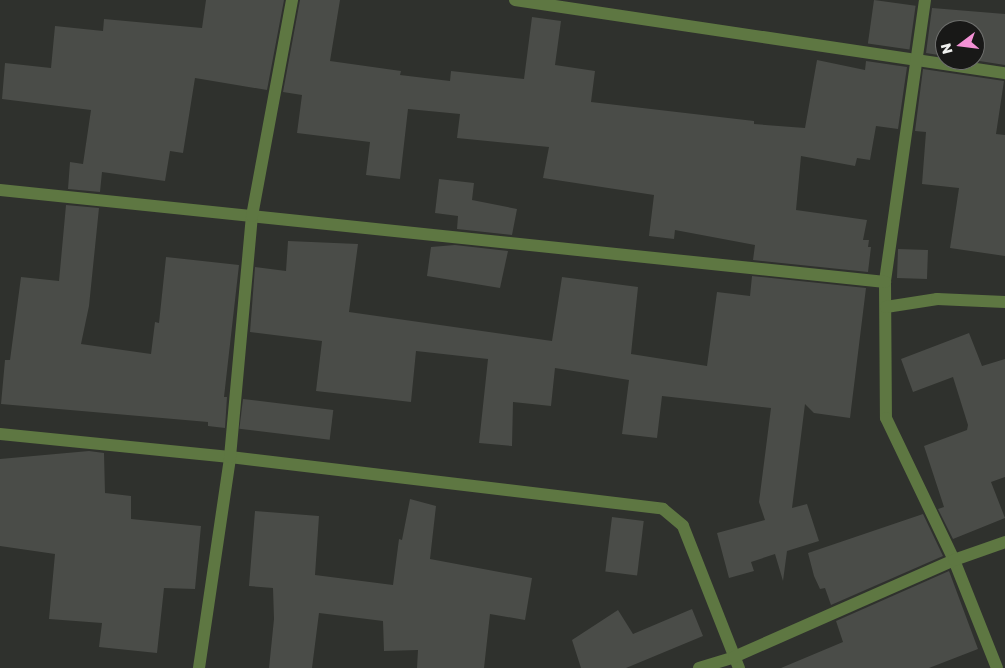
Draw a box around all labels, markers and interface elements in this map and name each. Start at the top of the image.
north arrow [935,20,985,70]
text: N [936,41,956,56]

